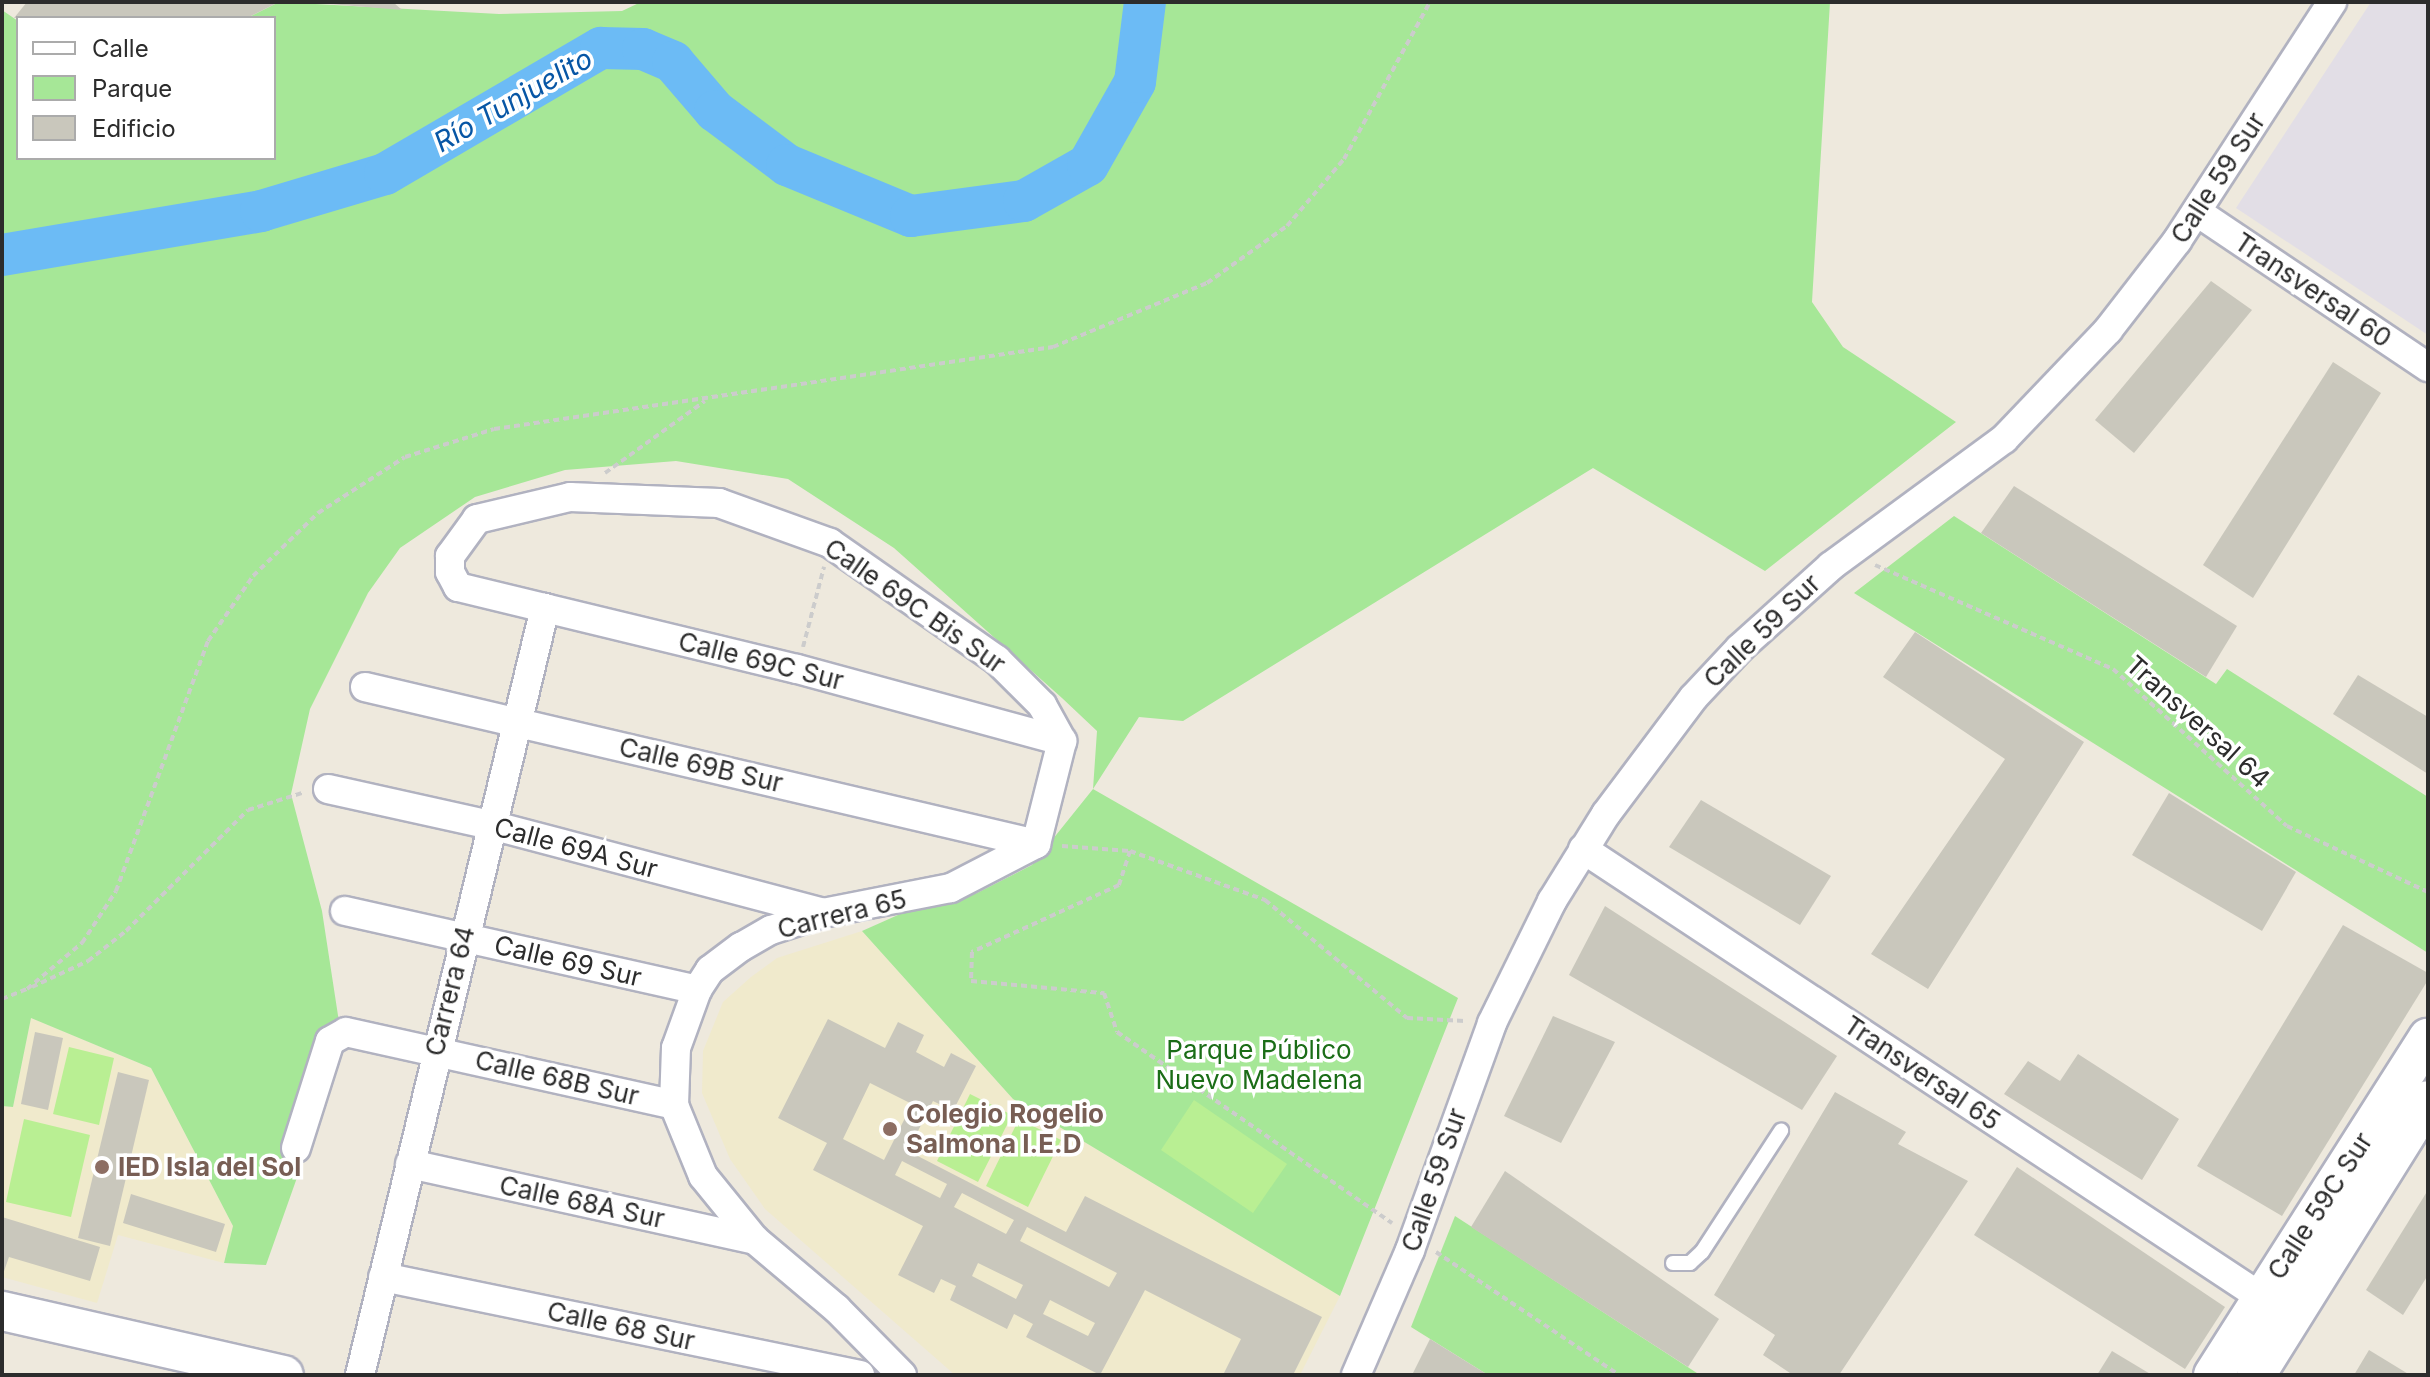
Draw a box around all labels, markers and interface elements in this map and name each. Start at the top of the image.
legend [16,16,276,160]
text: Calle [92,34,149,63]
water label: Río Tunjuelito [428,41,598,159]
text: Parque [92,74,172,103]
street label: Calle 59 Sur [2164,107,2272,249]
text: Edificio [92,114,176,143]
street label: Transversal 60 [2229,226,2397,354]
street label: Calle 69C Bis Sur [819,532,1011,680]
street label: Calle 59 Sur [1697,568,1827,694]
street label: Calle 69C Sur [675,625,847,697]
street label: Transversal 64 [2120,649,2276,795]
street label: Calle 69B Sur [616,731,786,799]
street label: Calle 69A Sur [491,811,661,885]
street label: Carrera 65 [774,883,910,945]
street label: Carrera 64 [419,923,481,1059]
street label: Calle 69 Sur [491,929,645,993]
street label: Transversal 65 [1838,1009,2006,1137]
park label: Parque Público Nuevo Madelena [1155,1034,1363,1096]
street label: Calle 68B Sur [472,1044,642,1112]
place label: Colegio Rogelio Salmona I.E.D [906,1098,1104,1160]
street label: Calle 59 Sur [1395,1104,1473,1256]
marker: Colegio Rogelio Salmona I.E.D [881,1120,899,1138]
street label: Calle 59C Sur [2261,1127,2379,1285]
place label: IED Isla del Sol [118,1151,301,1183]
marker: IED Isla del Sol [93,1158,111,1176]
street label: Calle 68A Sur [497,1169,667,1235]
street label: Calle 68 Sur [544,1295,698,1357]

